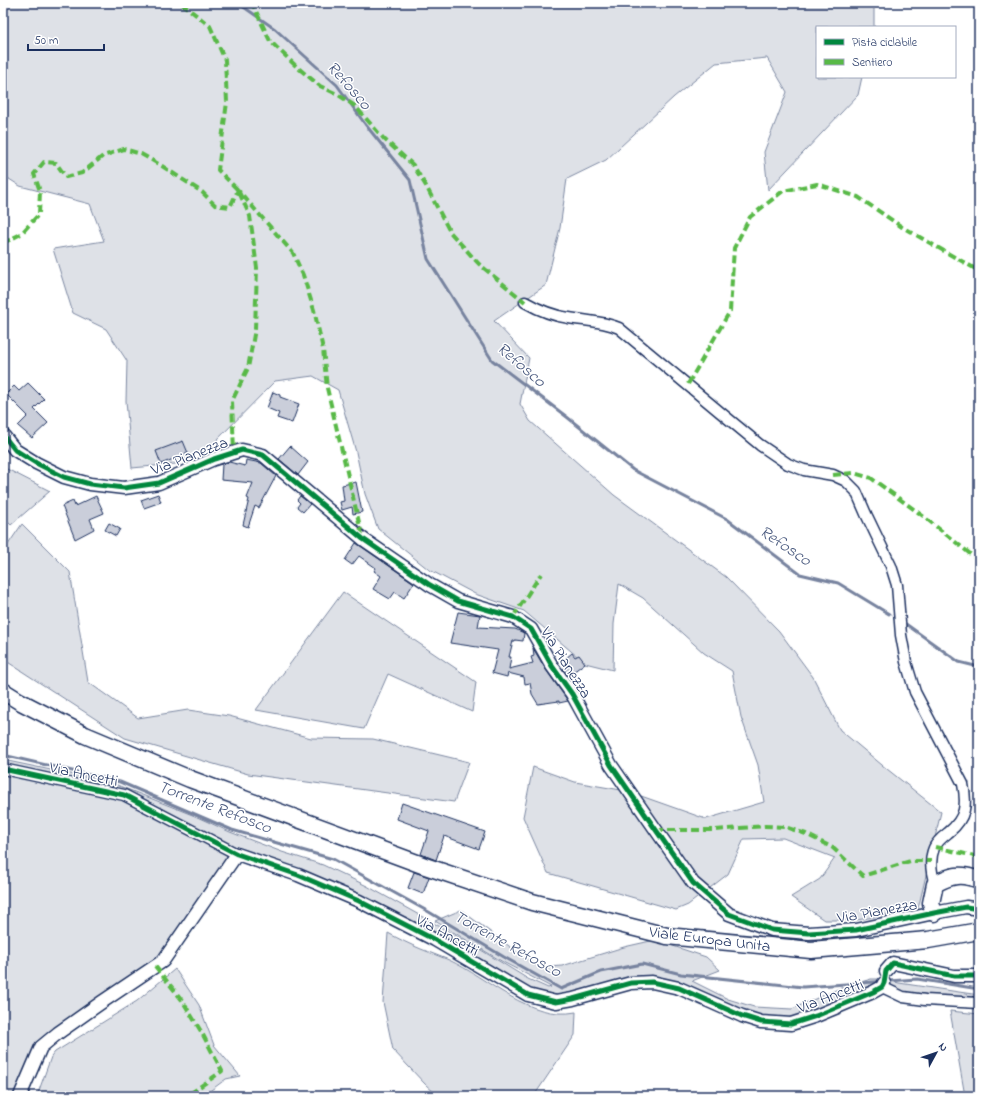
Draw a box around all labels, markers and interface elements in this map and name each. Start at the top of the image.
scale bar [28,26,104,52]
legend [816,26,956,78]
text: 50 m [34,32,58,50]
text: Pista ciclabile [852,34,918,52]
text: Sentiero [852,54,893,72]
water label: Refosco [320,56,378,117]
water label: Refosco [491,337,552,394]
street label: Via Pianezza [147,431,232,483]
water label: Refosco [754,520,817,573]
street label: Via Pianezza [533,622,597,704]
street label: Via Ancetti [46,756,120,794]
water label: Torrente Refosco [154,774,276,841]
street label: Via Pianezza [835,893,919,931]
water label: Torrente Refosco [449,904,567,985]
street label: Via Ancetti [410,908,483,963]
street label: Viale Europa Unita [647,921,772,959]
street label: Via Ancetti [793,973,868,1021]
north arrow [916,1033,956,1073]
text: N [934,1039,951,1055]

